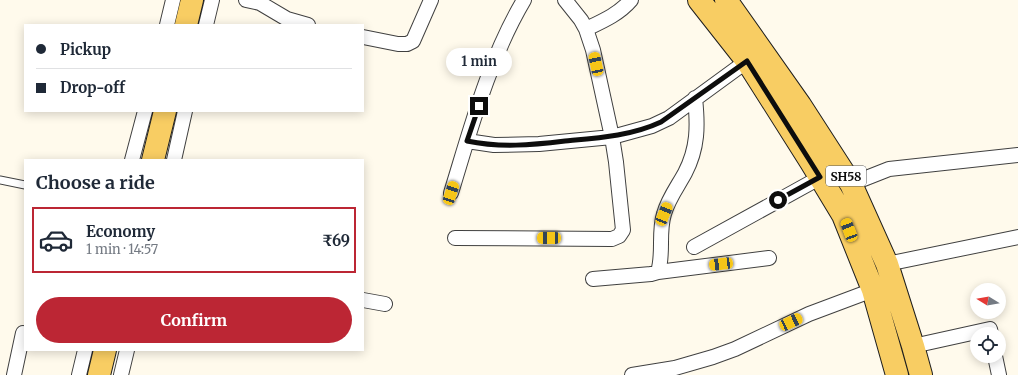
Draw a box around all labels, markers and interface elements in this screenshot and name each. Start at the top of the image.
text: Pickup [60,40,111,59]
callout: 1 min [446,48,512,76]
car [588,51,604,77]
text: 1 min [461,53,497,70]
text: Drop-off [60,78,125,97]
route end [470,97,488,115]
road number: SH58 [826,166,866,186]
text: Choose a ride [36,171,155,194]
car [442,180,460,206]
route start [769,191,787,209]
car [654,201,674,227]
car [839,217,859,243]
icon: car [38,222,74,258]
text: Economy [86,222,155,241]
text: ₹69 [322,231,350,250]
car [537,232,561,244]
text: 1 min · 14:57 [86,241,158,258]
car [708,257,734,271]
north arrow [970,283,1006,319]
map controls [970,283,1006,363]
button: Confirm [36,297,352,343]
car [778,311,804,333]
button: locate [970,327,1006,363]

